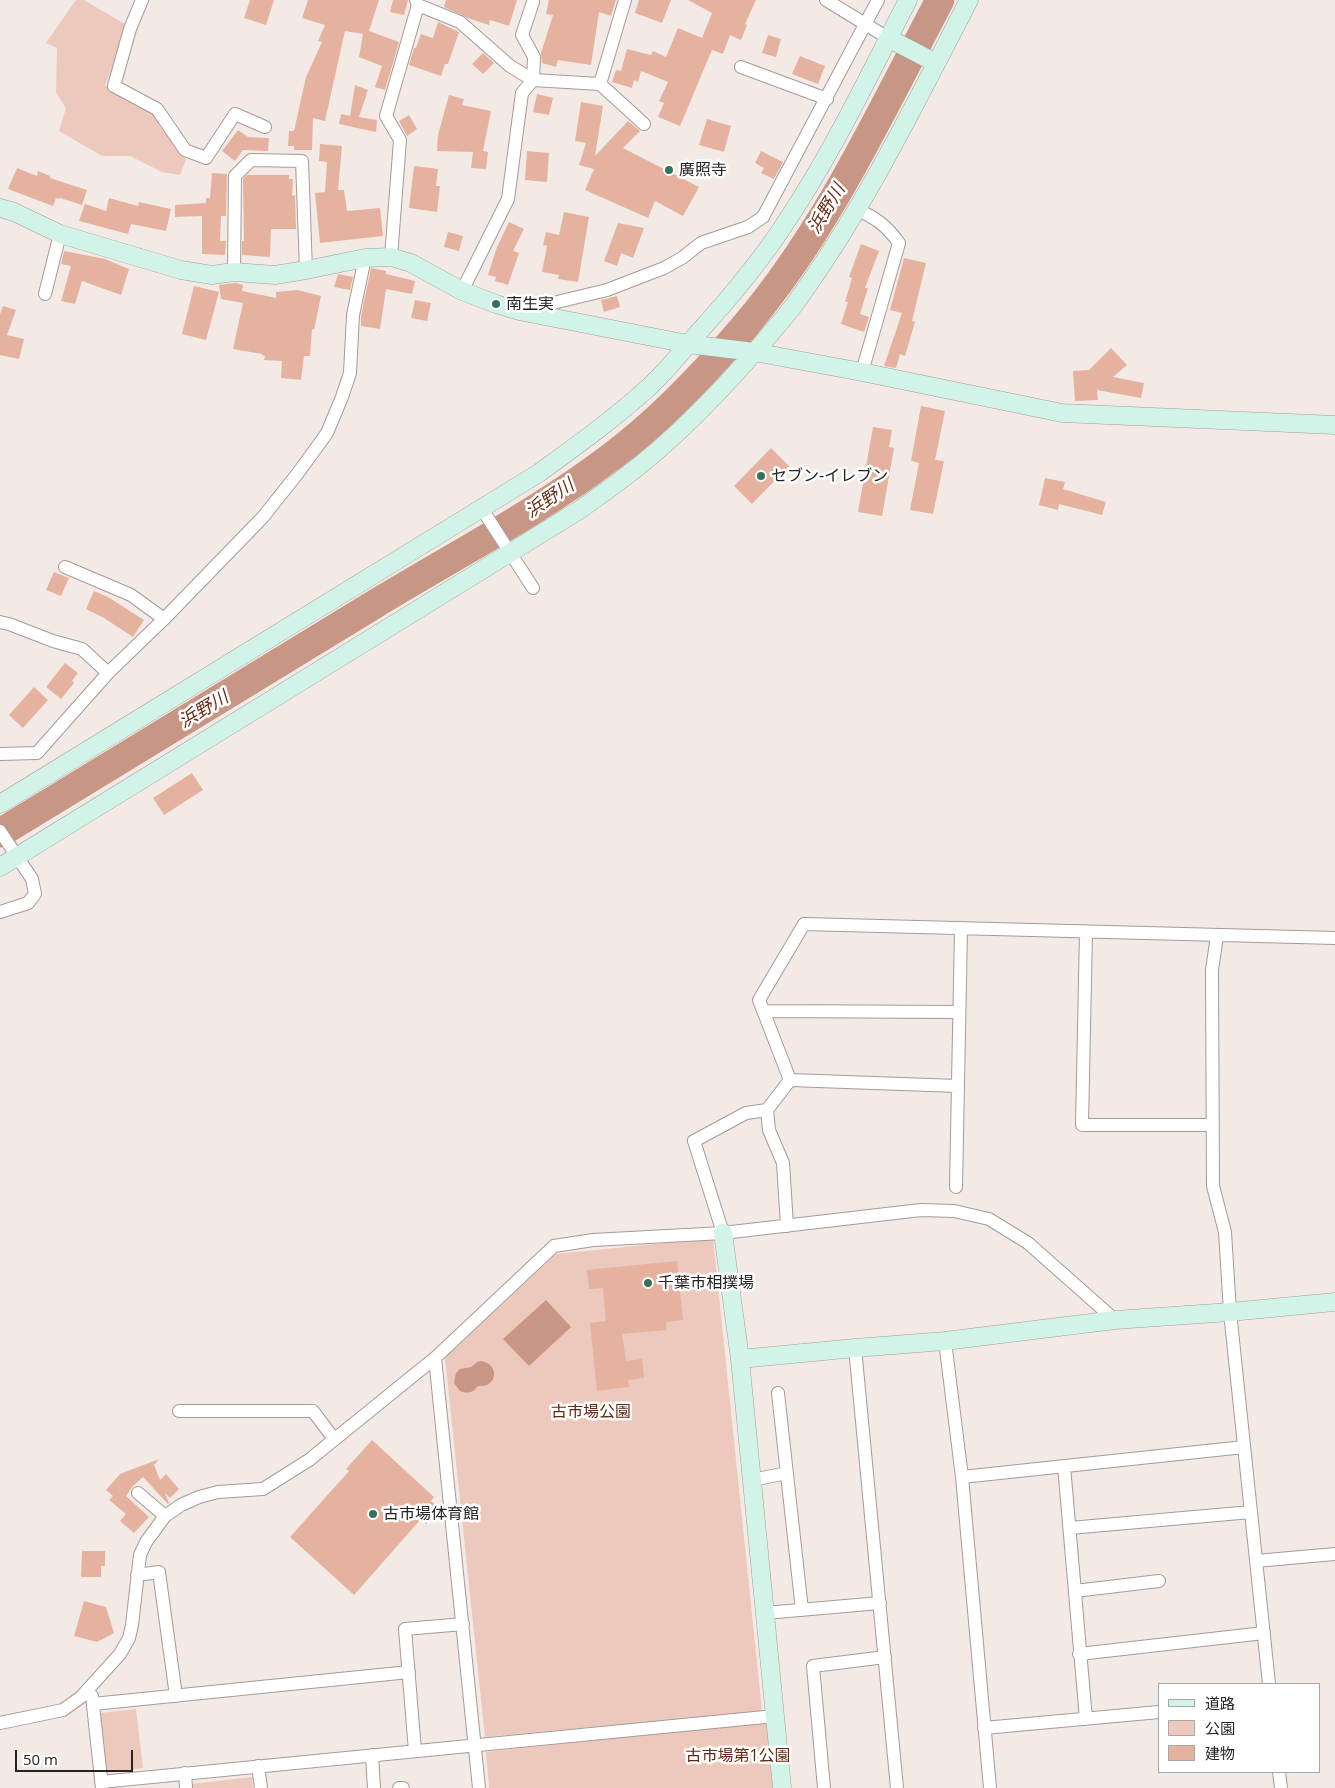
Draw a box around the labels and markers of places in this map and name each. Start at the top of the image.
place label: 廣照寺 [679,160,727,180]
marker: 廣照寺 [663,164,675,176]
place label: 南生実 [506,294,554,314]
marker: 南生実 [490,298,502,310]
place label: セブン-イレブン [771,466,888,486]
marker: セブン-イレブン [755,470,767,482]
place label: 千葉市相撲場 [658,1273,754,1293]
marker: 千葉市相撲場 [642,1277,654,1289]
place label: 古市場体育館 [383,1504,479,1524]
marker: 古市場体育館 [367,1508,379,1520]

